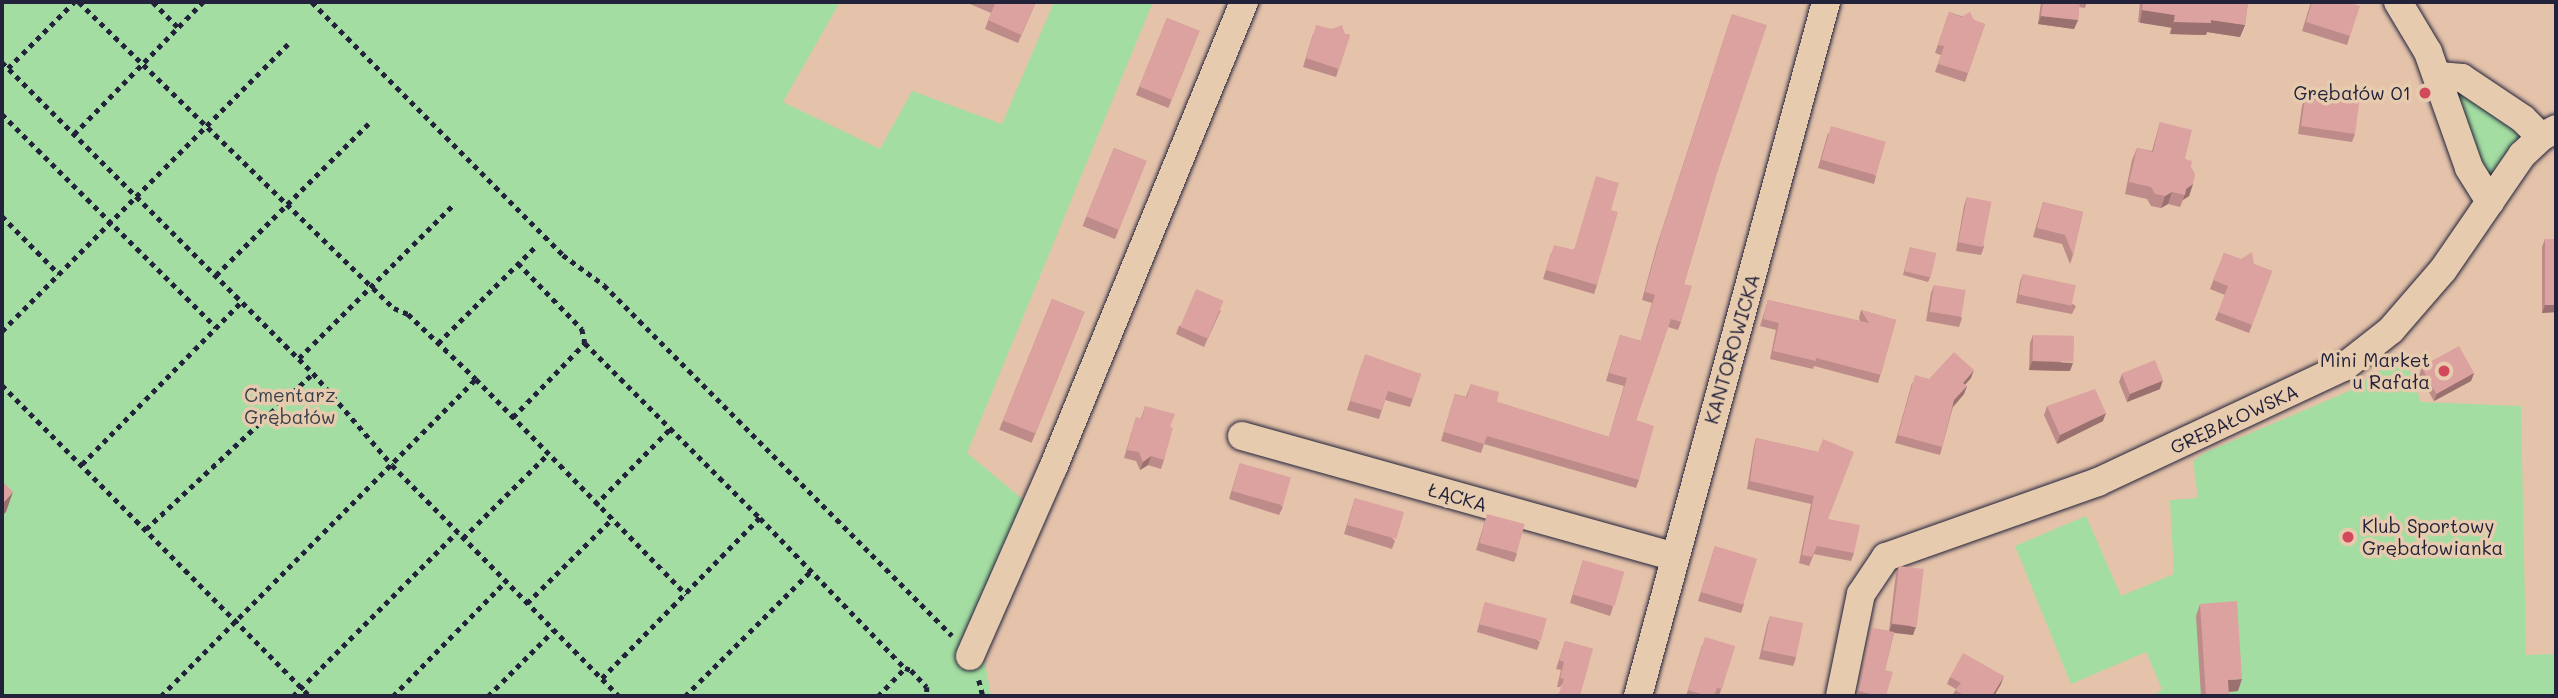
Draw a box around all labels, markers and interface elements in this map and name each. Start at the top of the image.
place label: Grębałów 01 [2293,82,2411,104]
marker: Grębałów 01 [2417,85,2433,101]
street label: KANTOROWICKA [1700,271,1764,427]
place label: Mini Market u Rafała [2320,349,2430,393]
marker: Mini Market u Rafała [2436,363,2452,379]
street label: GRĘBAŁOWSKA [2166,379,2302,459]
park label: Cmentarz Grębałów [244,384,336,428]
street label: ŁĄCKA [1426,478,1490,516]
place label: Klub Sportowy Grębałowianka [2362,515,2503,559]
marker: Klub Sportowy Grębałowianka [2340,529,2356,545]

